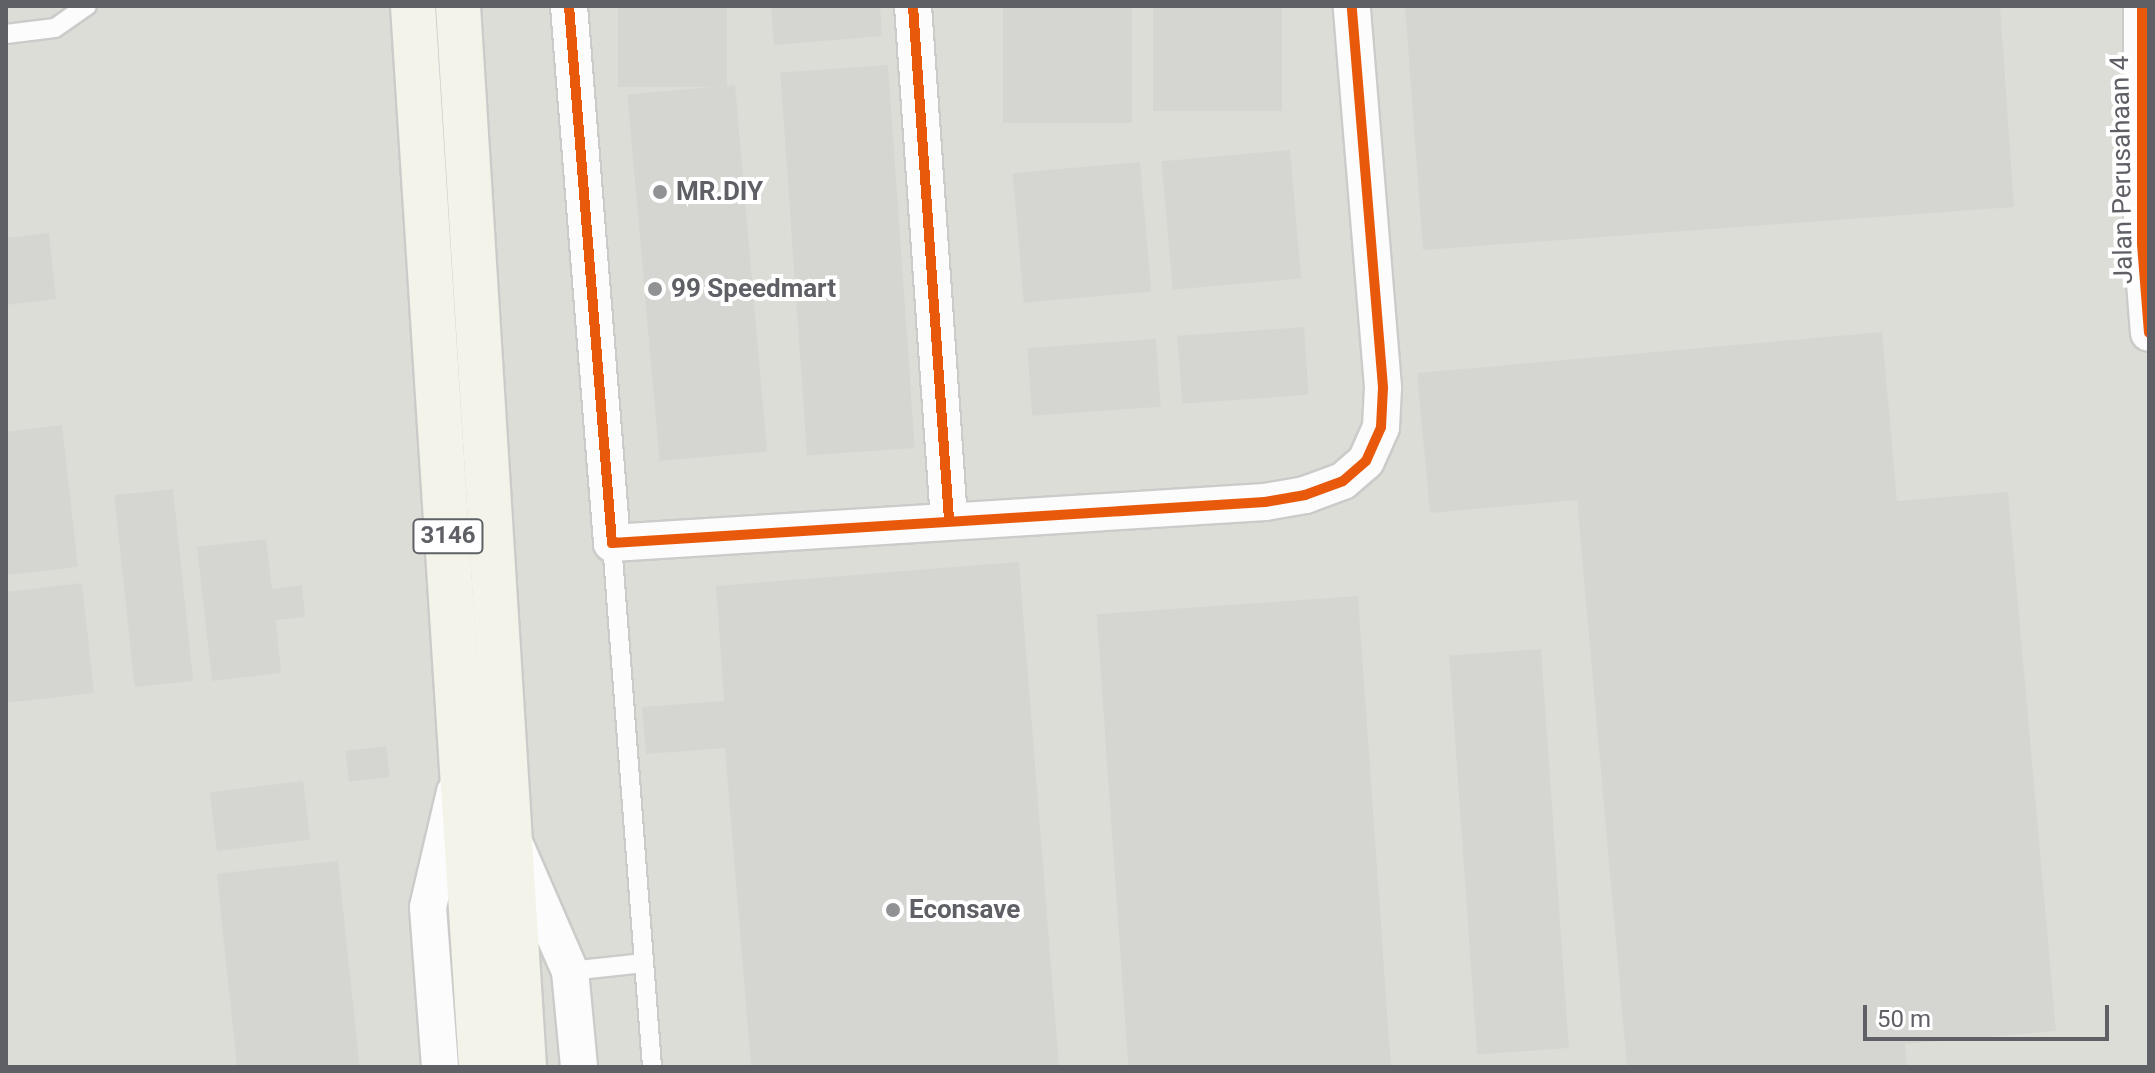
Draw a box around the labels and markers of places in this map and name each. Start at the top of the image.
place label: MR.DIY [676,176,763,208]
marker: MR.DIY [651,183,669,201]
place label: 99 Speedmart [671,273,836,305]
marker: 99 Speedmart [646,280,664,298]
place label: Econsave [909,894,1020,926]
marker: Econsave [884,901,902,919]

